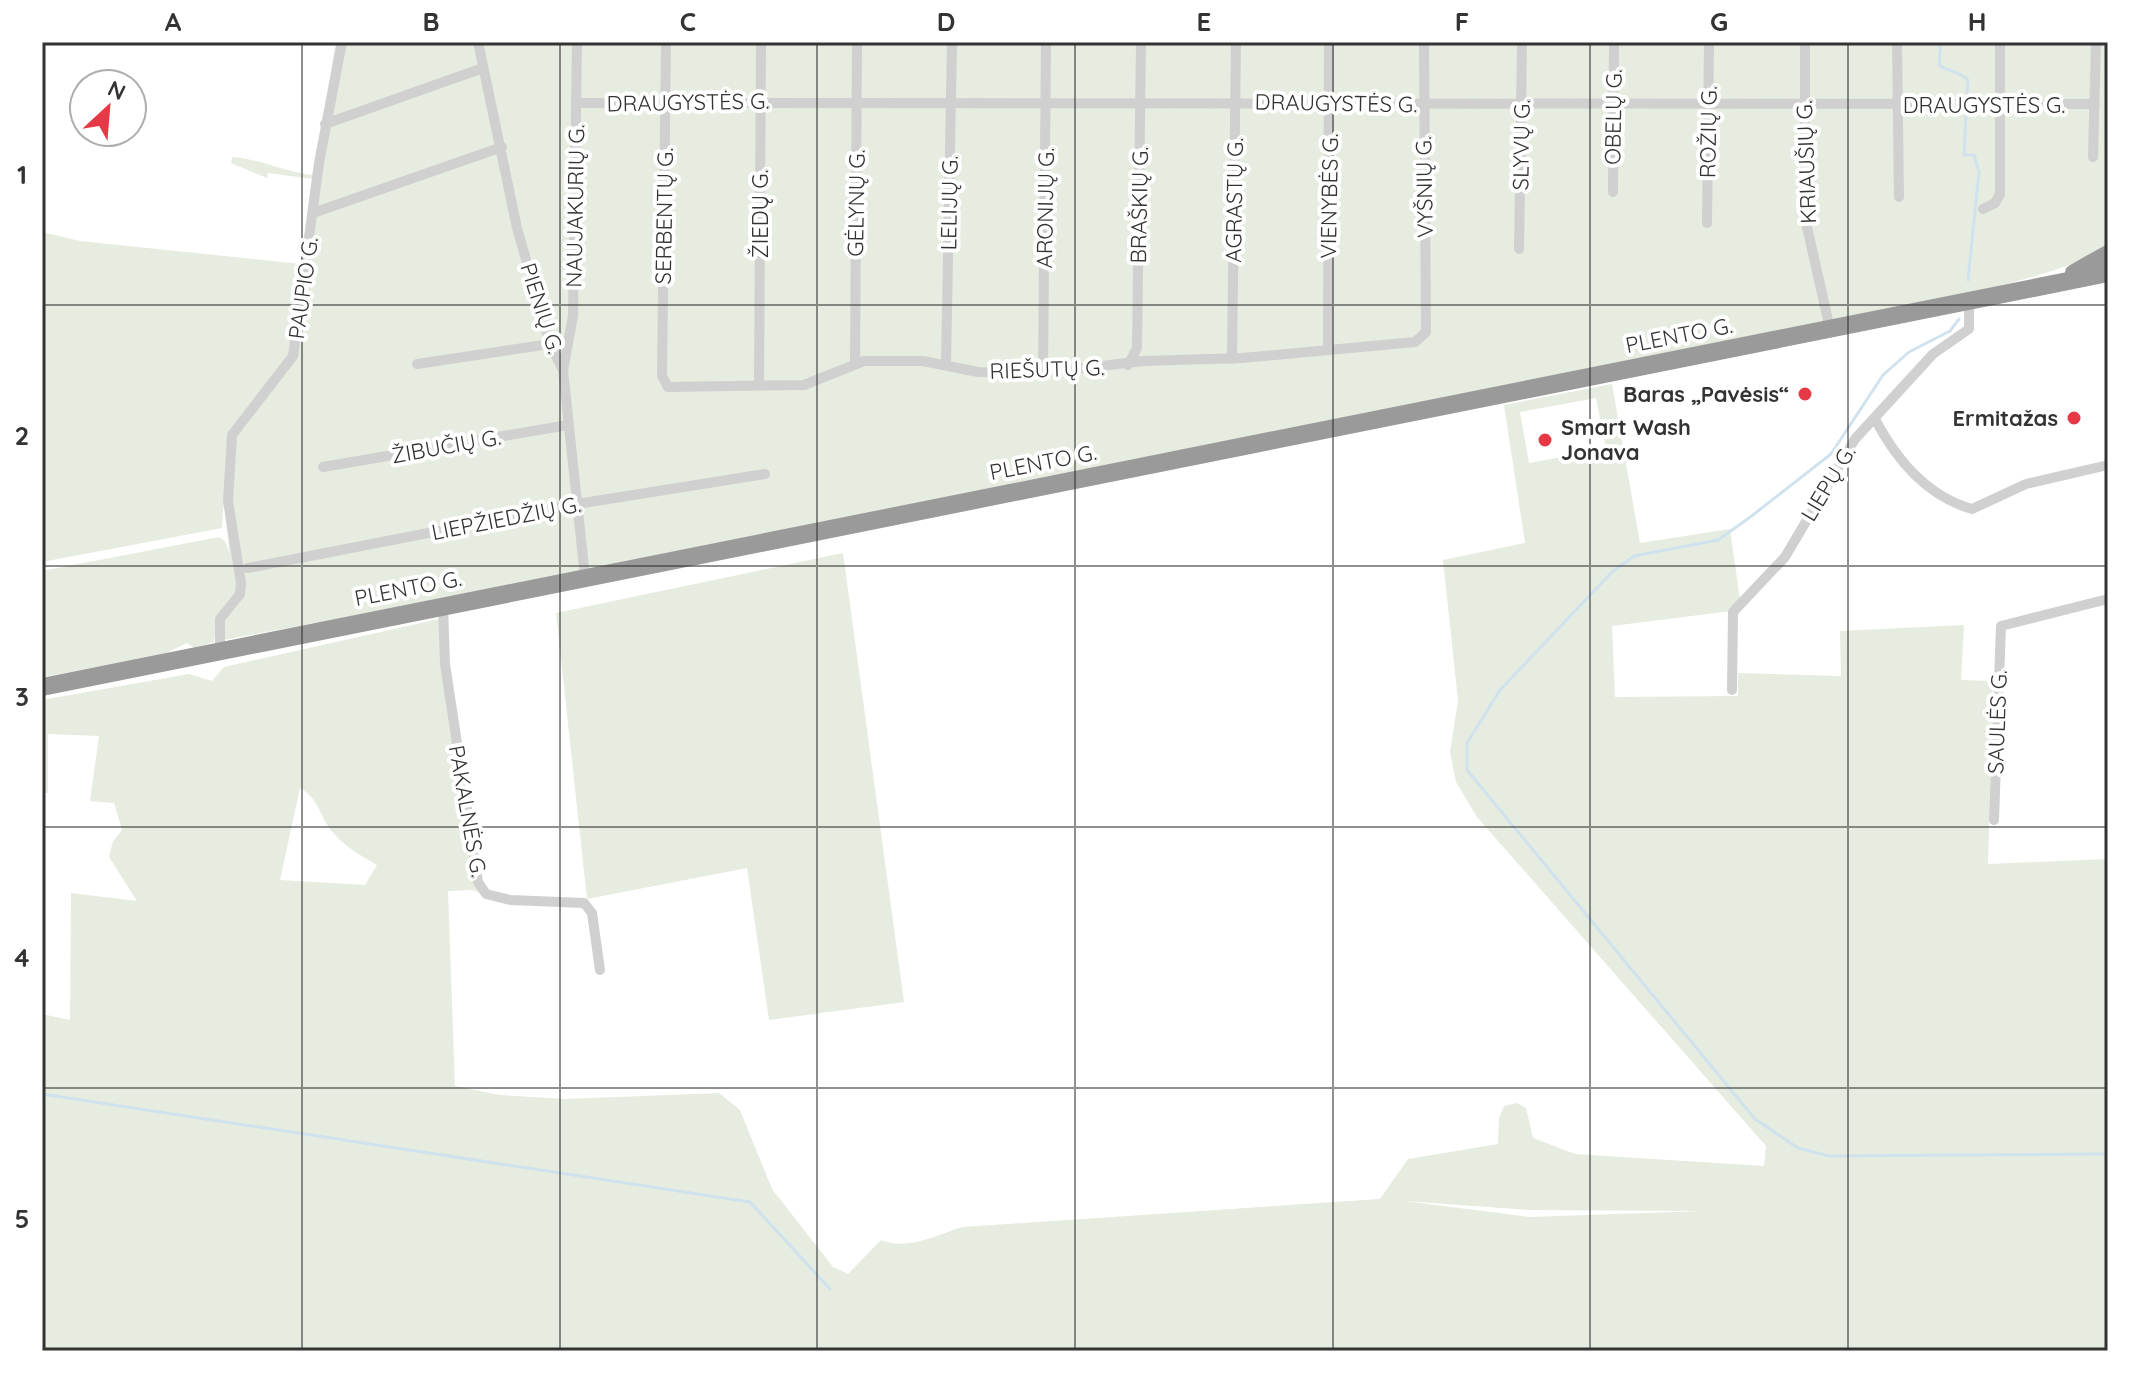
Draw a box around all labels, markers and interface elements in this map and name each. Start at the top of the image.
text: A [165,5,182,38]
text: B [422,5,440,38]
text: C [680,5,696,38]
text: D [937,5,955,38]
text: E [1197,5,1211,38]
text: F [1455,5,1469,38]
text: G [1710,5,1728,38]
text: H [1968,5,1986,38]
north arrow [68,68,148,148]
street label: OBELŲ G. [1598,69,1628,165]
text: N [103,74,130,106]
street label: ROŽIŲ G. [1693,86,1723,178]
street label: DRAUGYSTĖS G. [606,87,770,117]
street label: DRAUGYSTĖS G. [1254,88,1418,118]
street label: DRAUGYSTĖS G. [1903,91,2065,119]
street label: SLYVŲ G. [1506,99,1536,191]
street label: KRIAUŠIŲ G. [1790,100,1822,224]
street label: NAUJAKURIŲ G. [560,124,590,288]
street label: VIENYBĖS G. [1314,133,1344,259]
street label: VYŠNIŲ G. [1409,136,1439,238]
street label: AGRASTŲ G. [1219,137,1249,263]
street label: BRAŠKIŲ G. [1124,146,1154,264]
street label: SERBENTŲ G. [649,147,679,285]
street label: ARONIJŲ G. [1030,147,1060,269]
street label: GĖLYNŲ G. [841,149,871,257]
street label: LELIJŲ G. [934,155,964,251]
text: 1 [17,158,27,191]
street label: ŽIEDŲ G. [746,170,774,258]
street label: PAUPIO G. [282,235,324,341]
street label: PIENIŲ G. [514,259,570,357]
street label: PLENTO G. [1623,311,1735,359]
street label: RIEŠUTŲ G. [989,353,1105,385]
place label: Baras „Pavėsis“ [1623,380,1789,408]
marker: Baras „Pavėsis“ [1796,385,1814,403]
place label: Ermitažas [1953,404,2058,432]
marker: Ermitažas [2065,409,2083,427]
place label: Smart Wash Jonava [1561,413,1691,466]
text: 2 [15,419,29,452]
street label: ŽIBUČIŲ G. [389,423,503,469]
marker: Smart Wash Jonava [1536,431,1554,449]
street label: PLENTO G. [987,438,1099,486]
street label: LIEPŲ G. [1794,440,1862,526]
street label: LIEPŽIEDŽIŲ G. [429,490,583,546]
street label: PLENTO G. [352,564,464,612]
street label: SAULĖS G. [1981,670,2013,774]
text: 3 [15,680,29,713]
street label: PAKALNĖS G. [443,743,493,879]
text: 4 [14,941,30,974]
text: 5 [15,1202,29,1235]

